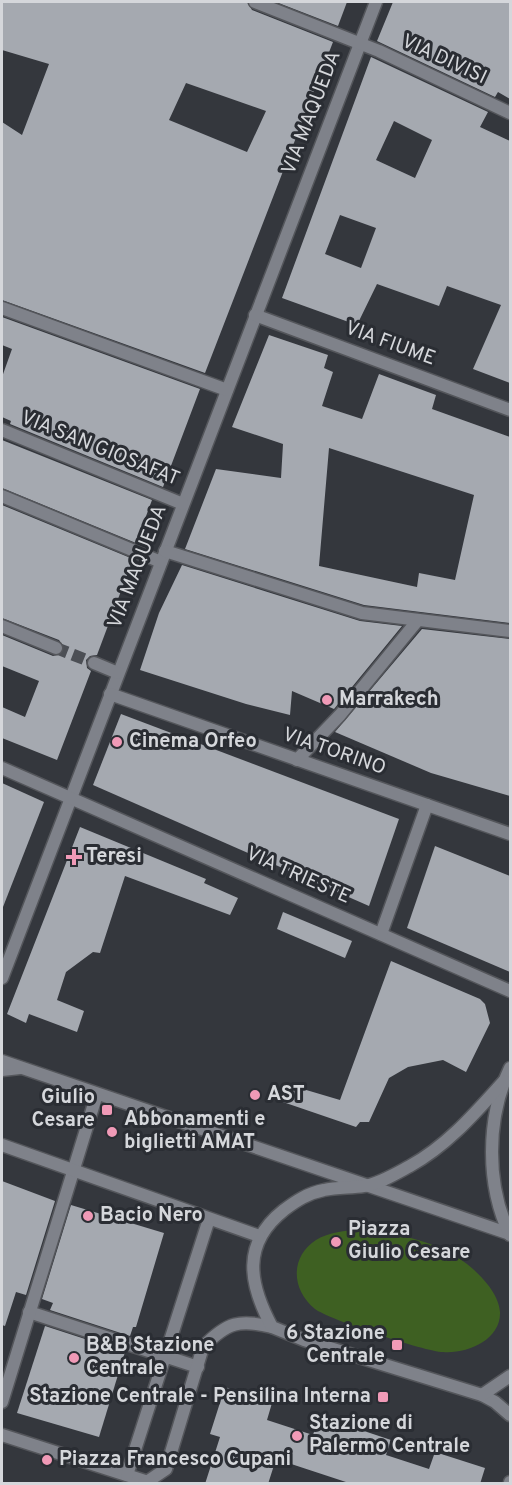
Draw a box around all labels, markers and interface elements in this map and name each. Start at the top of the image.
street label: VIA DIVISI [397,29,491,91]
street label: VIA MAQUEDA [276,47,348,179]
street label: VIA FIUME [341,316,439,372]
street label: VIA SAN GIOSAFAT [17,405,183,493]
street label: VIA MAQUEDA [102,501,174,633]
place label: Marrakech [339,687,439,713]
marker: Marrakech [320,693,334,707]
street label: VIA TORINO [279,722,389,782]
place label: Cinema Orfeo [129,729,257,755]
marker: Cinema Orfeo [110,735,124,749]
street label: VIA TRIESTE [241,841,355,911]
place label: Teresi [86,844,142,870]
marker: Teresi [67,850,81,864]
place label: AST [267,1082,305,1108]
place label: Giulio Cesare [31,1085,95,1134]
marker: AST [248,1088,262,1102]
marker: Giulio Cesare [100,1103,114,1117]
place label: Abbonamenti e biglietti AMAT [124,1107,265,1156]
marker: Abbonamenti e biglietti AMAT [105,1125,119,1139]
place label: Bacio Nero [100,1203,203,1229]
marker: Bacio Nero [81,1209,95,1223]
place label: Piazza Giulio Cesare [348,1217,470,1266]
marker: Piazza Giulio Cesare [329,1235,343,1249]
place label: 6 Stazione Centrale [286,1321,385,1370]
place label: B&B Stazione Centrale [86,1333,215,1382]
marker: 6 Stazione Centrale [390,1338,404,1352]
marker: B&B Stazione Centrale [67,1351,81,1365]
place label: Stazione Centrale - Pensilina Interna [29,1384,371,1410]
marker: Stazione Centrale - Pensilina Interna [376,1390,390,1404]
place label: Stazione di Palermo Centrale [309,1411,470,1460]
marker: Stazione di Palermo Centrale [290,1429,304,1443]
place label: Piazza Francesco Cupani [59,1447,291,1473]
marker: Piazza Francesco Cupani [40,1453,54,1467]

